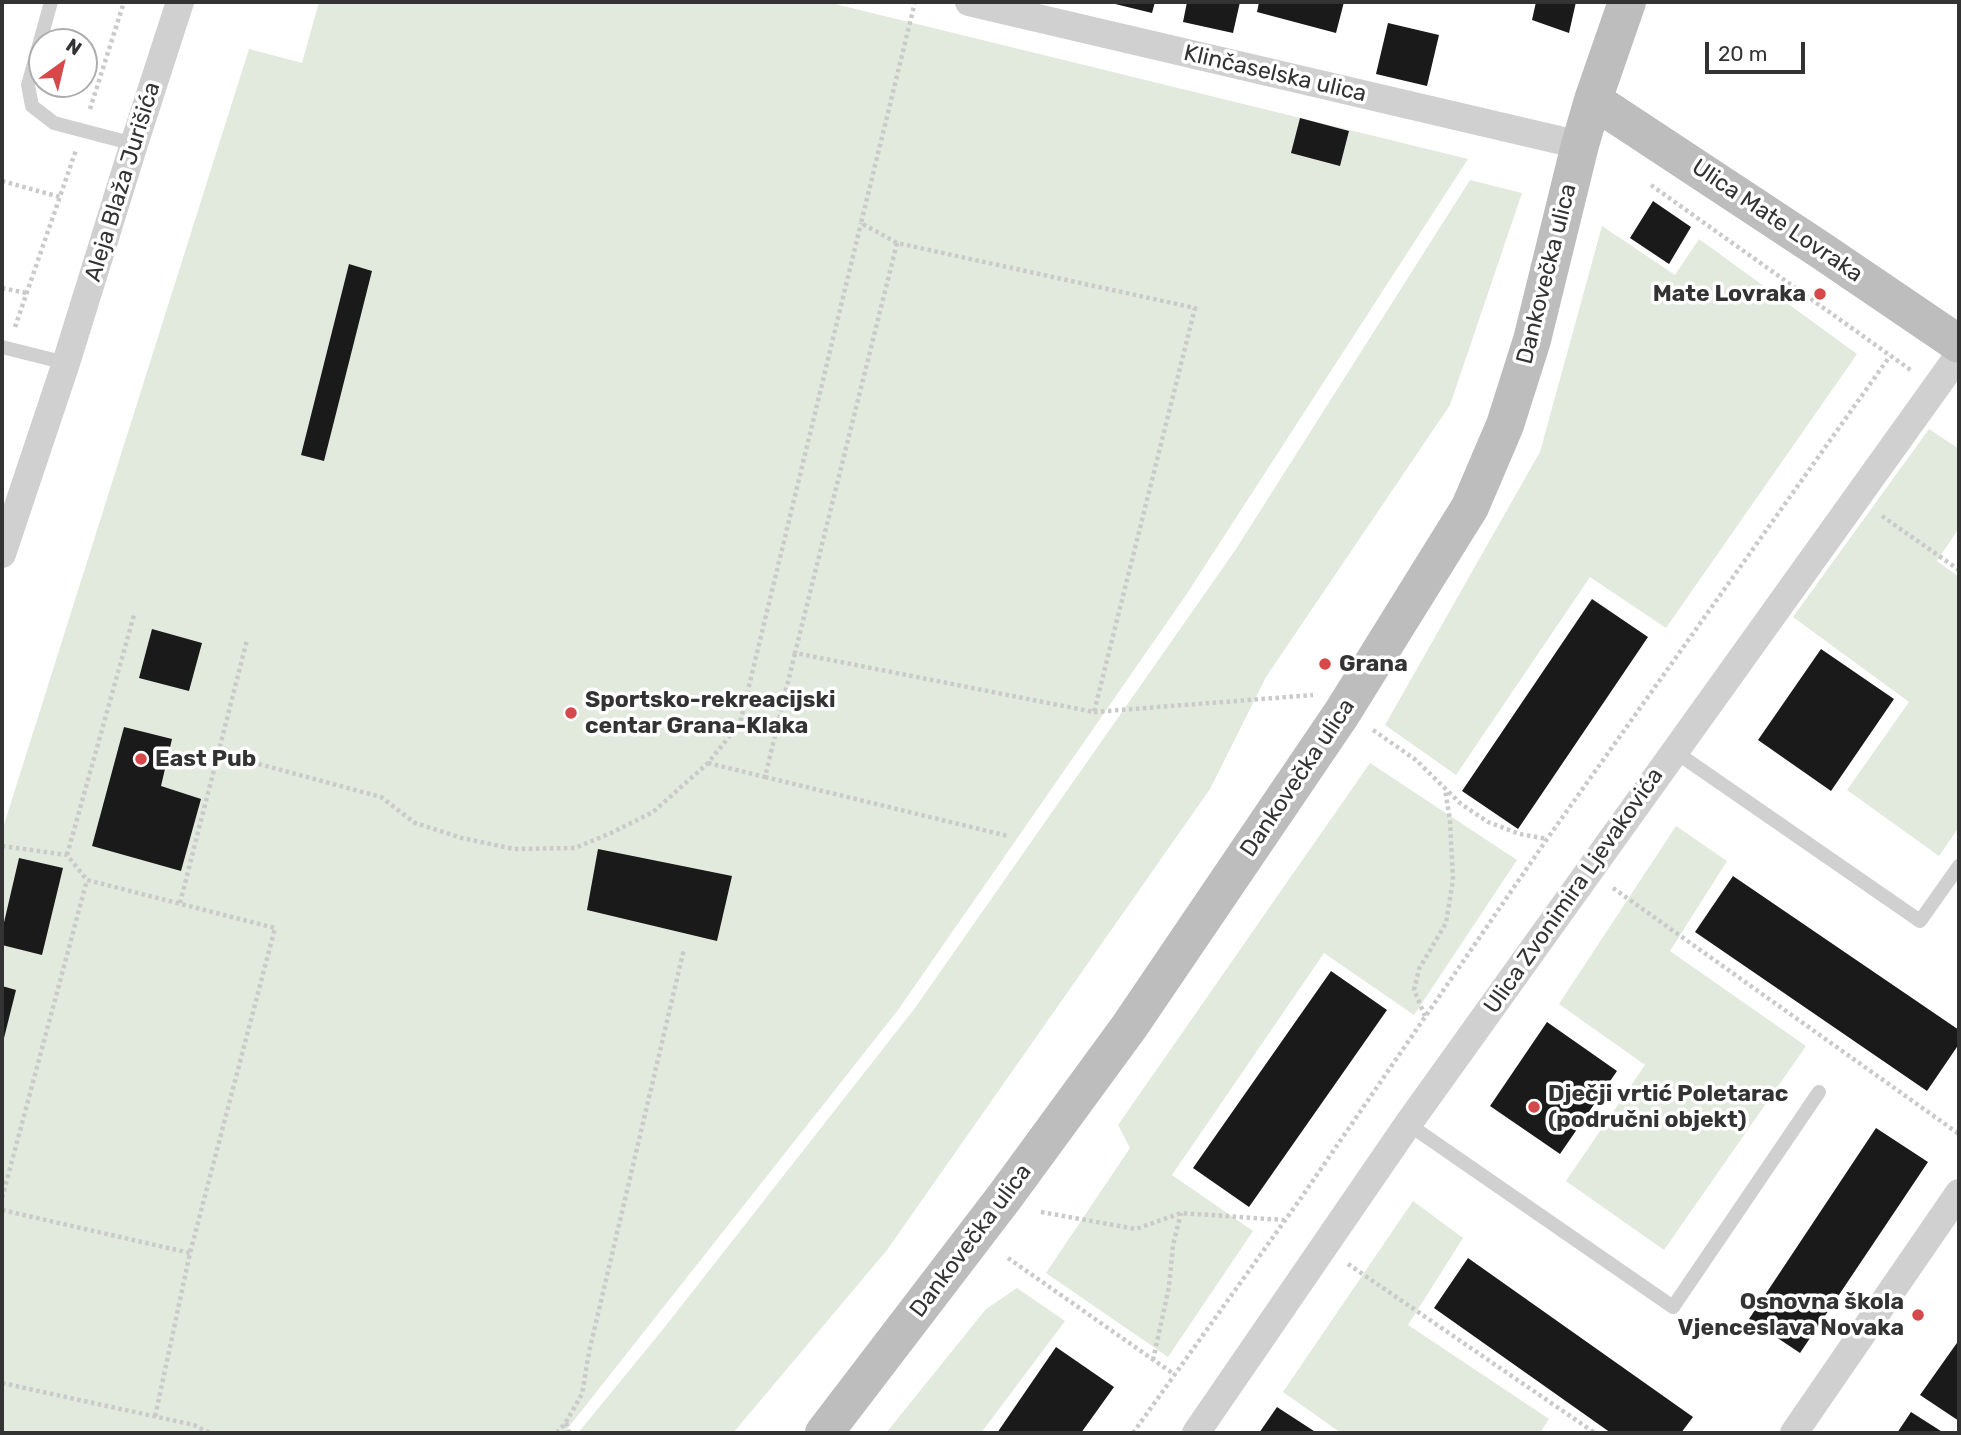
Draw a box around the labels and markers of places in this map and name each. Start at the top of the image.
place label: Mate Lovraka [1653,280,1806,308]
marker: Mate Lovraka [1812,286,1828,302]
place label: Grana [1339,650,1408,678]
marker: Grana [1317,656,1333,672]
place label: Sportsko-rekreacijski centar Grana-Klaka [585,686,836,740]
marker: Sportsko-rekreacijski centar Grana-Klaka [563,705,579,721]
place label: East Pub [155,745,256,773]
marker: East Pub [133,751,149,767]
place label: Dječji vrtić Poletarac (područni objekt) [1548,1080,1788,1134]
marker: Dječji vrtić Poletarac (područni objekt) [1526,1099,1542,1115]
place label: Osnovna škola Vjenceslava Novaka [1678,1288,1904,1342]
marker: Osnovna škola Vjenceslava Novaka [1910,1307,1926,1323]

